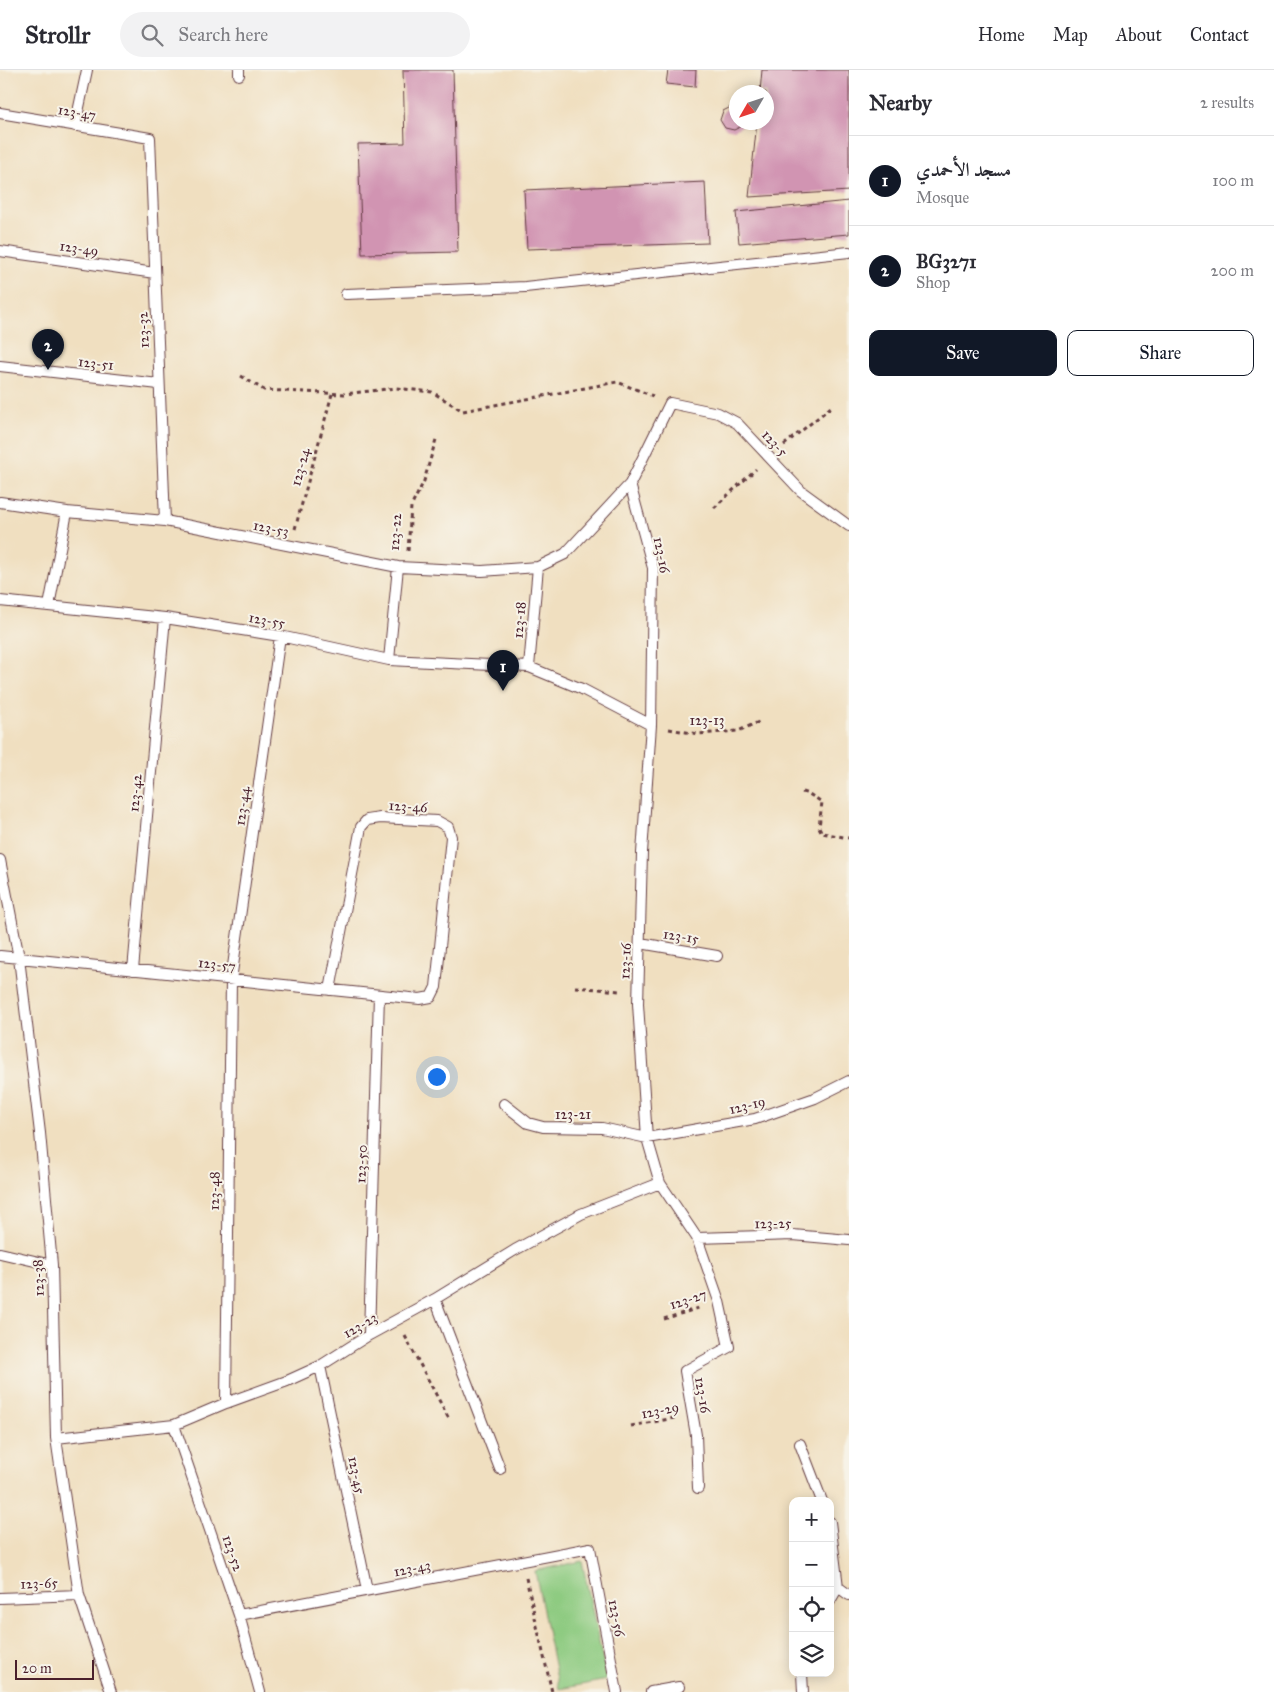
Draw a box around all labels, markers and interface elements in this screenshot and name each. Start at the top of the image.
search box [120,12,470,57]
text: Strollr [25,20,90,50]
icon: search [138,21,166,49]
text: Search here [178,23,268,46]
text: Home [978,24,1025,46]
text: Map [1053,24,1088,46]
text: About [1116,24,1162,46]
text: Contact [1190,24,1249,46]
north arrow [729,85,774,130]
text: Nearby [869,90,932,116]
text: 2 results [1200,93,1254,112]
street label: 123-47 [57,101,97,124]
text: مسجد الأحمدي [916,158,1011,181]
text: 1 [882,171,888,190]
text: 100 m [1212,171,1254,190]
text: Mosque [916,188,969,207]
street label: 123-49 [58,237,99,260]
text: BG3271 [916,250,977,273]
text: 2 [881,261,889,280]
text: 200 m [1211,261,1254,280]
text: Shop [916,273,950,292]
street label: 123-32 [134,311,153,348]
pin: 2 [32,329,64,370]
button: Save [869,330,1057,376]
button: Share [1067,330,1254,376]
street label: 123-51 [77,353,115,374]
street label: 123-5 [758,426,792,461]
street label: 123-24 [287,445,314,488]
street label: 123-22 [386,513,405,551]
street label: 123-53 [252,517,290,540]
street label: 123-16 [650,536,673,575]
street label: 123-18 [509,601,530,639]
street label: 123-55 [247,609,287,632]
pin: 1 [487,650,519,691]
street label: 123-13 [690,712,724,729]
street label: 123-42 [125,773,146,813]
street label: 123-44 [231,784,254,827]
street label: 123-46 [388,797,429,816]
street label: 123-15 [662,925,700,948]
street label: 123-16 [616,942,635,980]
street label: 123-57 [197,954,237,975]
your location [424,1064,450,1090]
street label: 123-19 [727,1093,767,1118]
street label: 123-21 [555,1106,592,1123]
street label: 123-50 [352,1145,371,1184]
street label: 123-48 [206,1171,223,1211]
street label: 123-25 [754,1215,792,1232]
street label: 123-38 [29,1259,48,1297]
street label: 123-27 [668,1286,709,1313]
street label: 123-23 [340,1309,380,1342]
street label: 123-16 [691,1376,714,1415]
street label: 123-29 [640,1399,680,1422]
street label: 123-45 [344,1455,369,1496]
map controls [789,1497,834,1677]
button: + [789,1497,834,1542]
street label: 123-52 [218,1533,247,1574]
button: − [789,1542,834,1587]
street label: 123-43 [392,1557,432,1580]
street label: 123-65 [20,1574,59,1593]
button: locate [789,1587,834,1632]
street label: 123-56 [605,1598,629,1639]
button: layers [789,1632,834,1677]
scale bar [15,1657,94,1680]
text: 20 m [22,1660,52,1677]

